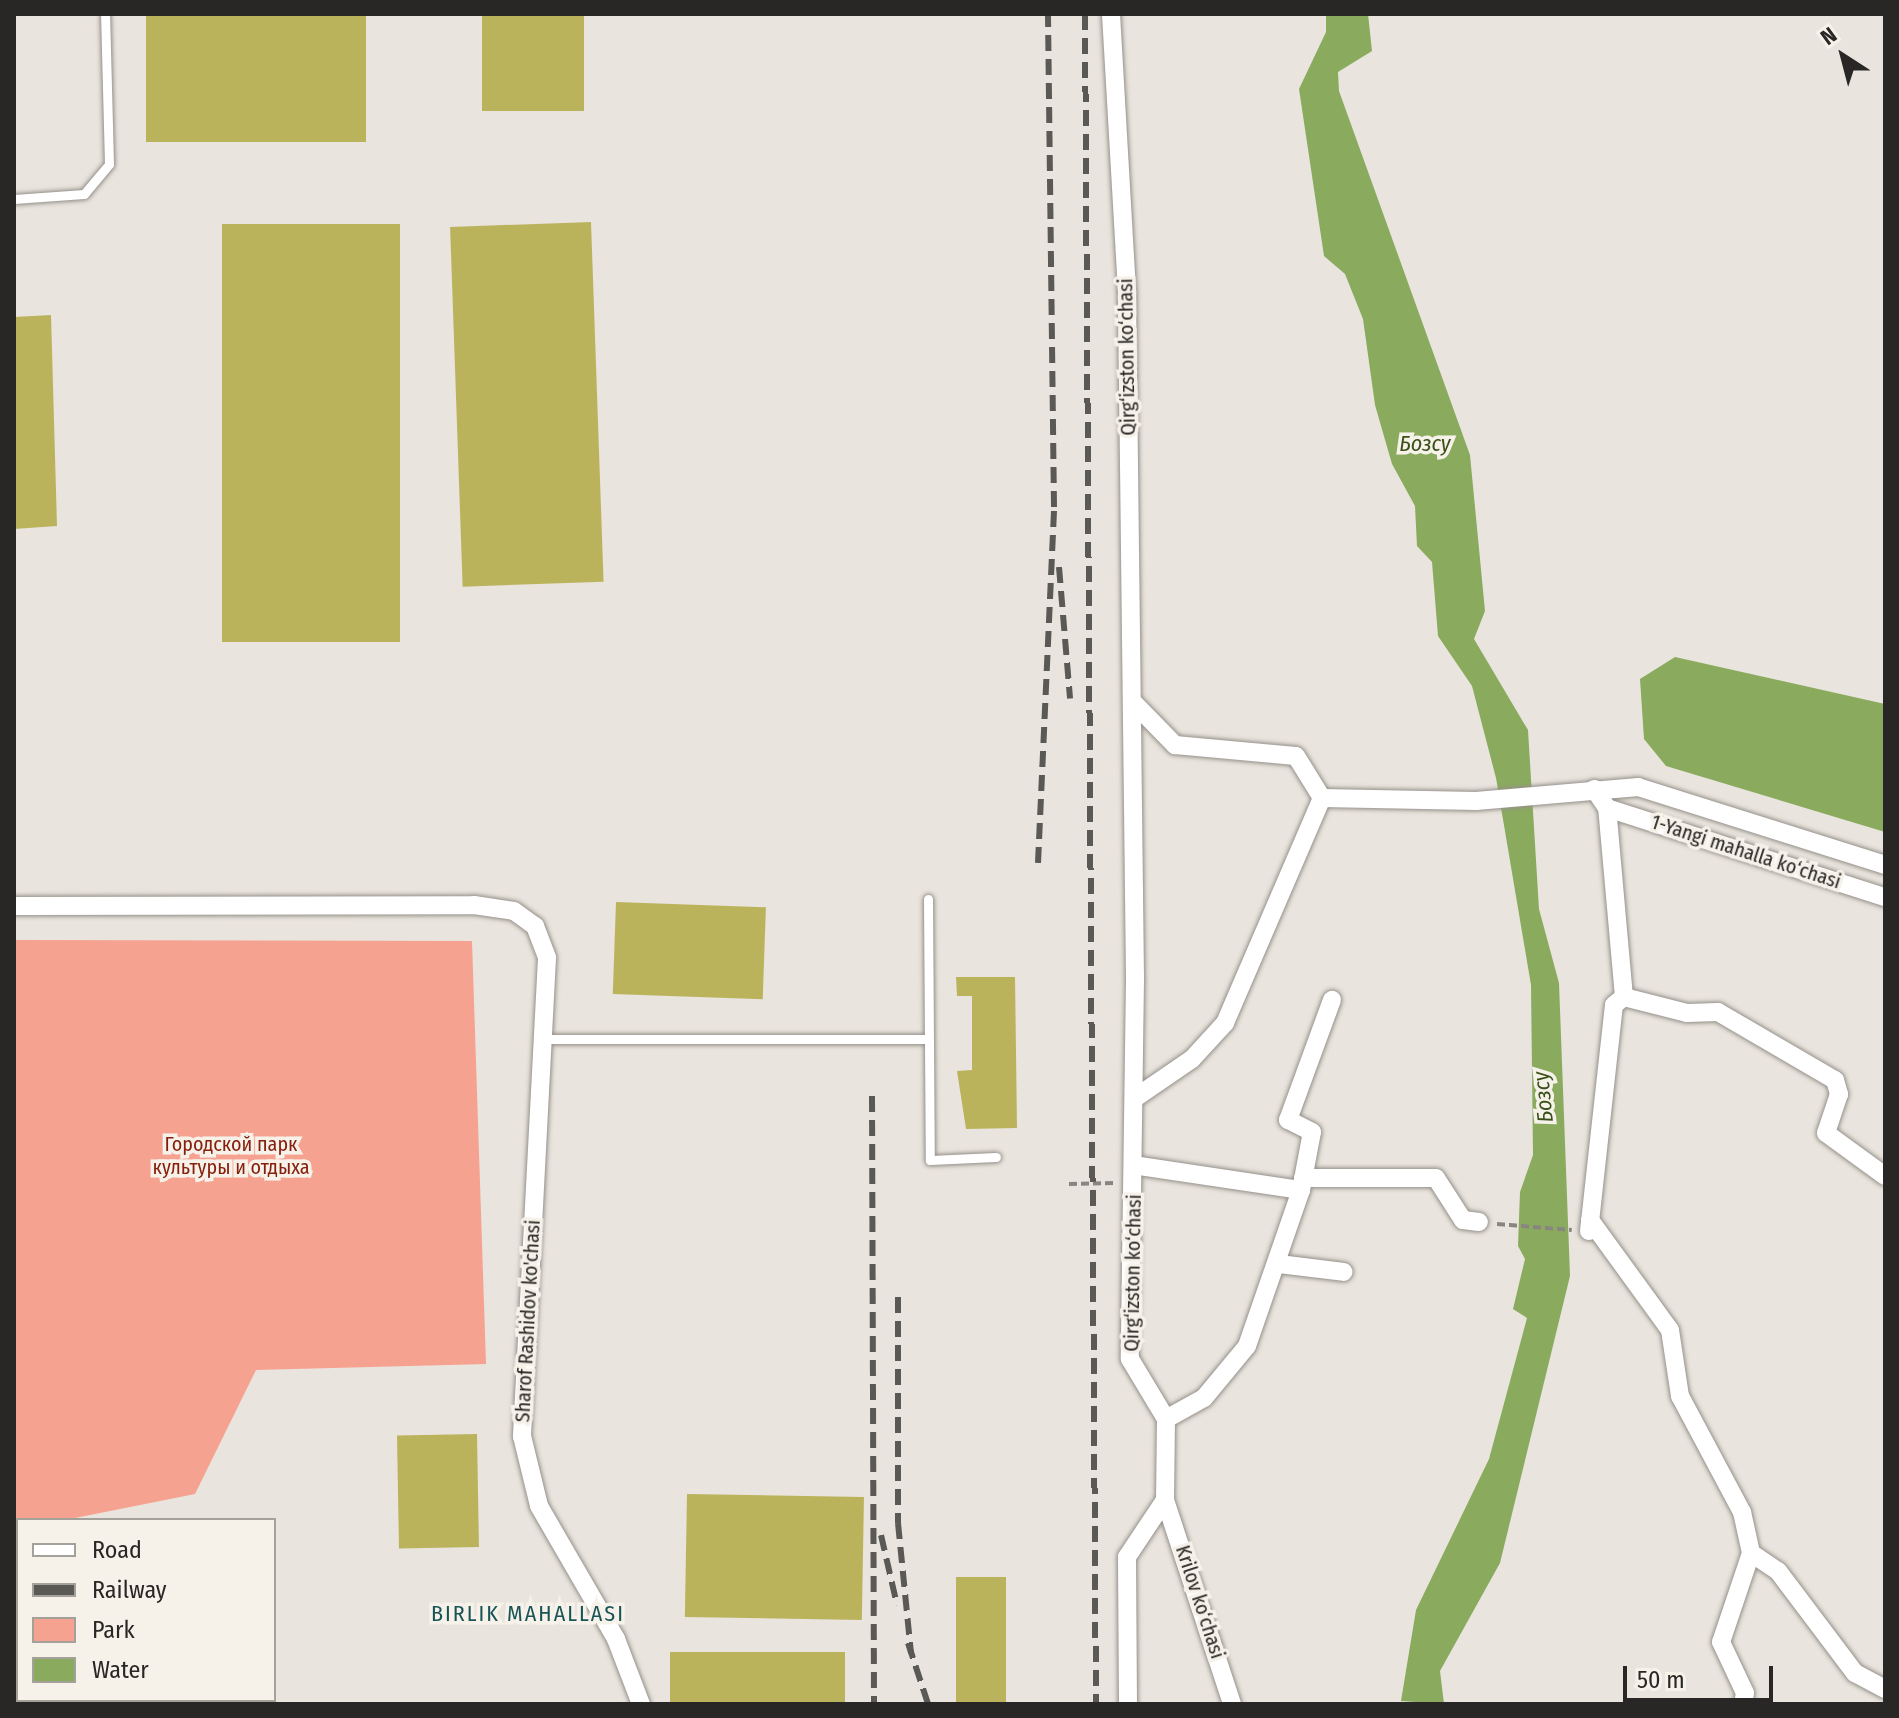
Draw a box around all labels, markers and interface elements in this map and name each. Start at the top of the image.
north arrow [1803,16,1883,96]
text: N [1815,21,1842,51]
street label: Qirg‘izston ko‘chasi [1114,278,1140,436]
water label: Бозсу [1399,431,1451,457]
street label: 1-Yangi mahalla ko‘chasi [1648,810,1844,894]
water label: Бозсу [1527,1070,1559,1124]
park label: Городской парк культуры и отдыха [153,1133,309,1180]
street label: Qirg‘izston ko‘chasi [1120,1194,1146,1352]
street label: Sharof Rashidov ko'chasi [511,1219,545,1423]
legend [16,1518,276,1702]
text: Road [92,1536,142,1564]
street label: Krilov ko‘chasi [1170,1542,1230,1662]
text: Railway [92,1576,167,1604]
district label: BIRLIK MAHALLASI [431,1601,625,1627]
text: Park [92,1616,135,1644]
scale bar [1627,1650,1777,1700]
text: Water [92,1656,149,1684]
text: 50 m [1637,1666,1685,1694]

